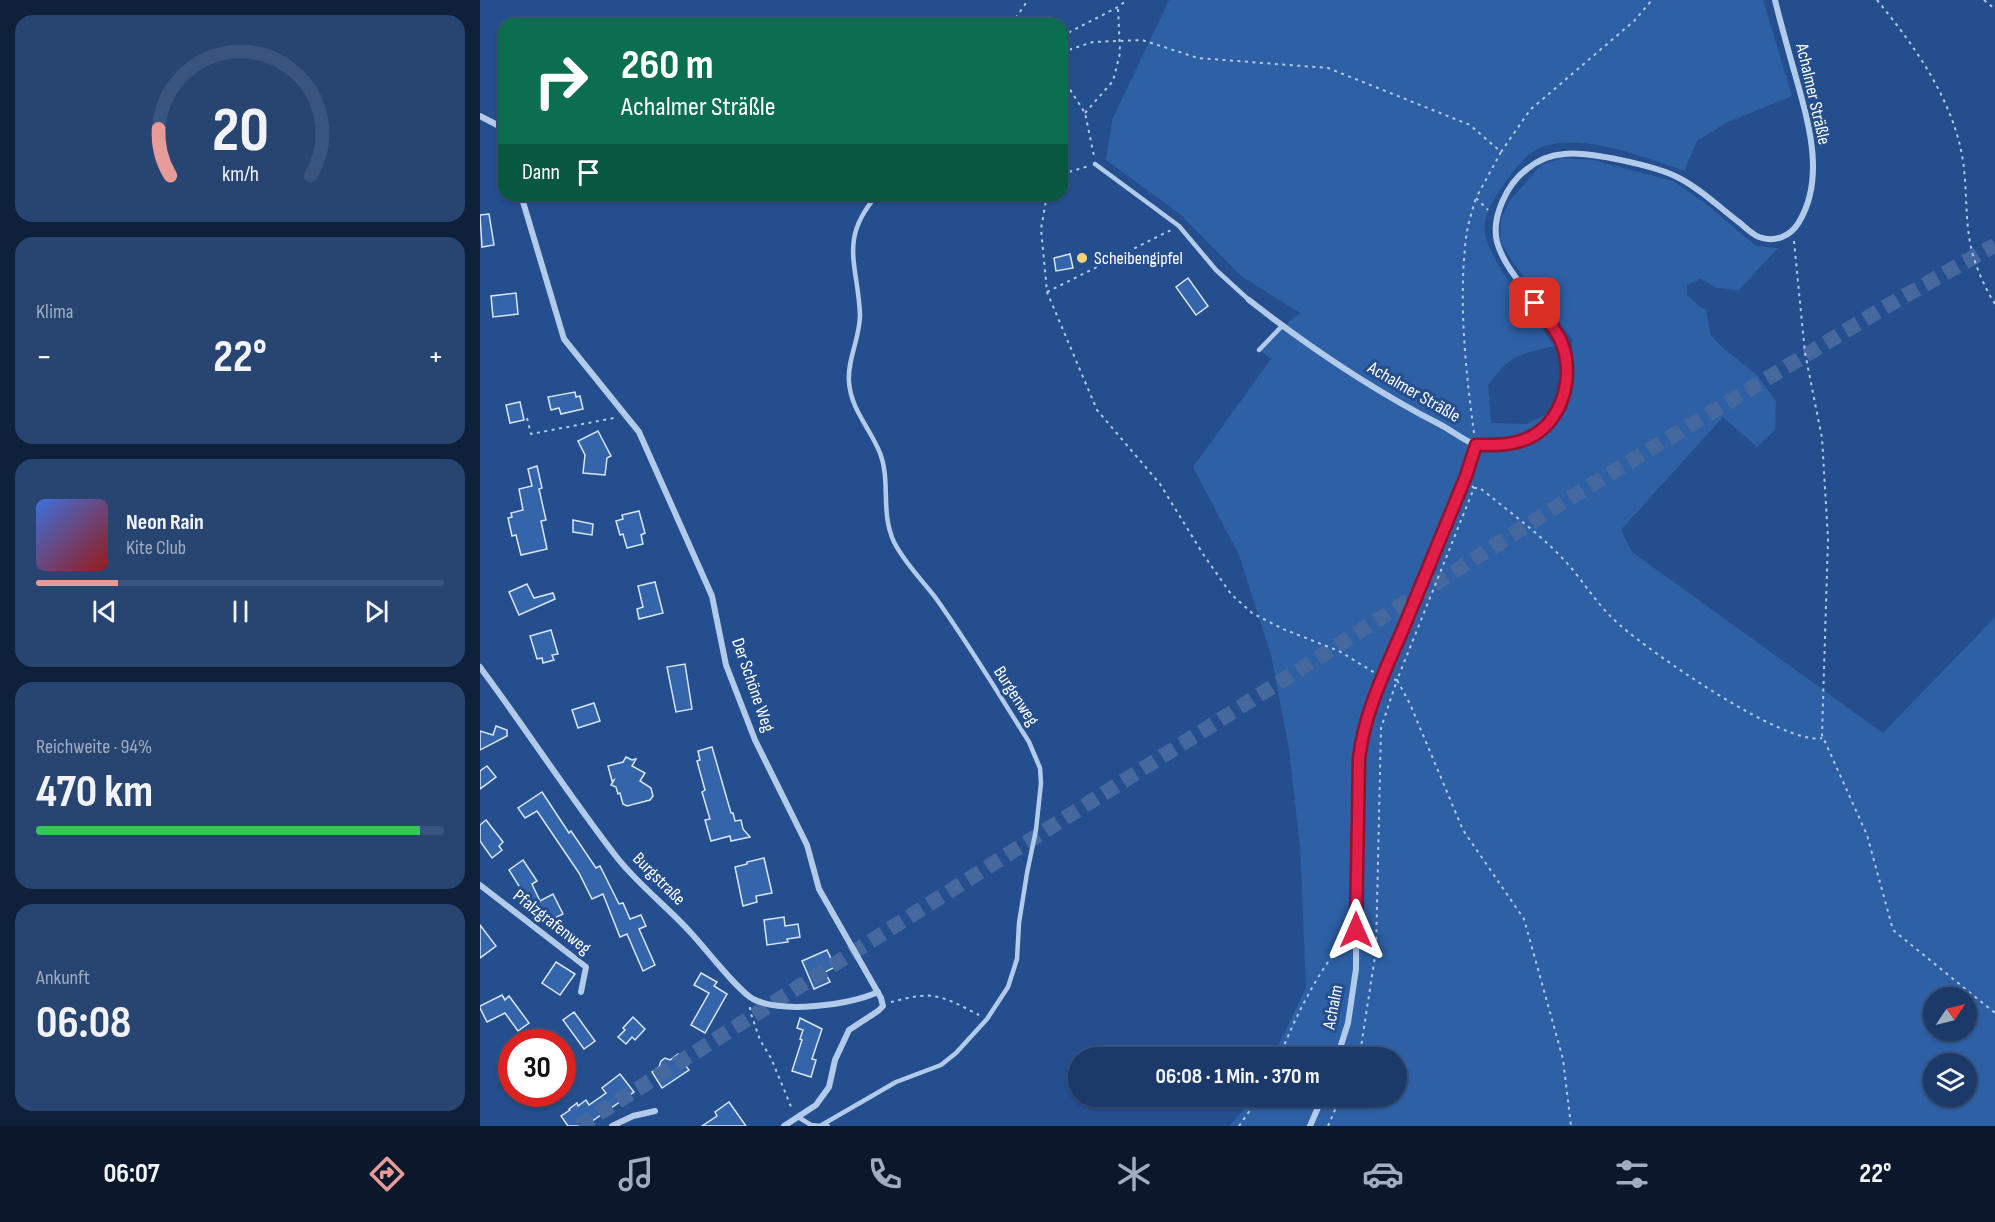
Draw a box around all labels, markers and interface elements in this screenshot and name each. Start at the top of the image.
text: 260 m [621,40,714,91]
street label: Achalmer Sträßle [1791,40,1835,147]
icon: right [522,42,600,120]
text: Achalmer Sträßle [621,91,776,123]
text: 20 [211,94,269,169]
icon: arrive [572,156,605,189]
text: Dann [522,159,560,186]
text: km/h [221,162,259,187]
place label: Scheibengipfel [1094,248,1183,269]
marker: Scheibengipfel [1075,251,1089,265]
pin [1509,277,1560,328]
icon: arrive [1518,286,1551,319]
text: Klima [36,300,74,324]
text: 22° [213,330,267,385]
text: − [36,337,52,377]
text: + [428,337,444,377]
street label: Achalmer Sträßle [1363,357,1464,427]
text: Neon Rain [126,509,204,536]
text: Kite Club [126,536,186,560]
icon: previous [88,595,121,628]
icon: pause [224,595,257,628]
icon: next [360,595,393,628]
street label: Der Schöne Weg [727,635,779,735]
street label: Burgenweg [989,662,1043,730]
text: Reichweite · 94% [36,735,152,759]
text: 470 km [36,765,153,820]
street label: Burgstraße [628,848,690,910]
street label: Pfalzgrafenweg [509,885,595,959]
position arrow [1324,898,1388,962]
text: Ankunft [36,966,90,990]
street label: Achalm [1318,983,1348,1032]
north arrow [1923,987,1977,1041]
map controls [1923,987,1977,1107]
text: 06:08 [36,996,131,1051]
speed limit sign: 30 [498,1029,576,1107]
button: layers [1923,1053,1977,1107]
text: 06:08 · 1 Min. · 370 m [1156,1063,1319,1090]
icon: directions [366,1153,408,1195]
icon: music [615,1153,657,1195]
icon: phone [864,1153,906,1195]
icon: climate [1113,1153,1155,1195]
icon: car [1362,1153,1404,1195]
icon: filters [1611,1153,1653,1195]
text: 06:07 [103,1158,160,1190]
text: 22° [1859,1158,1892,1190]

